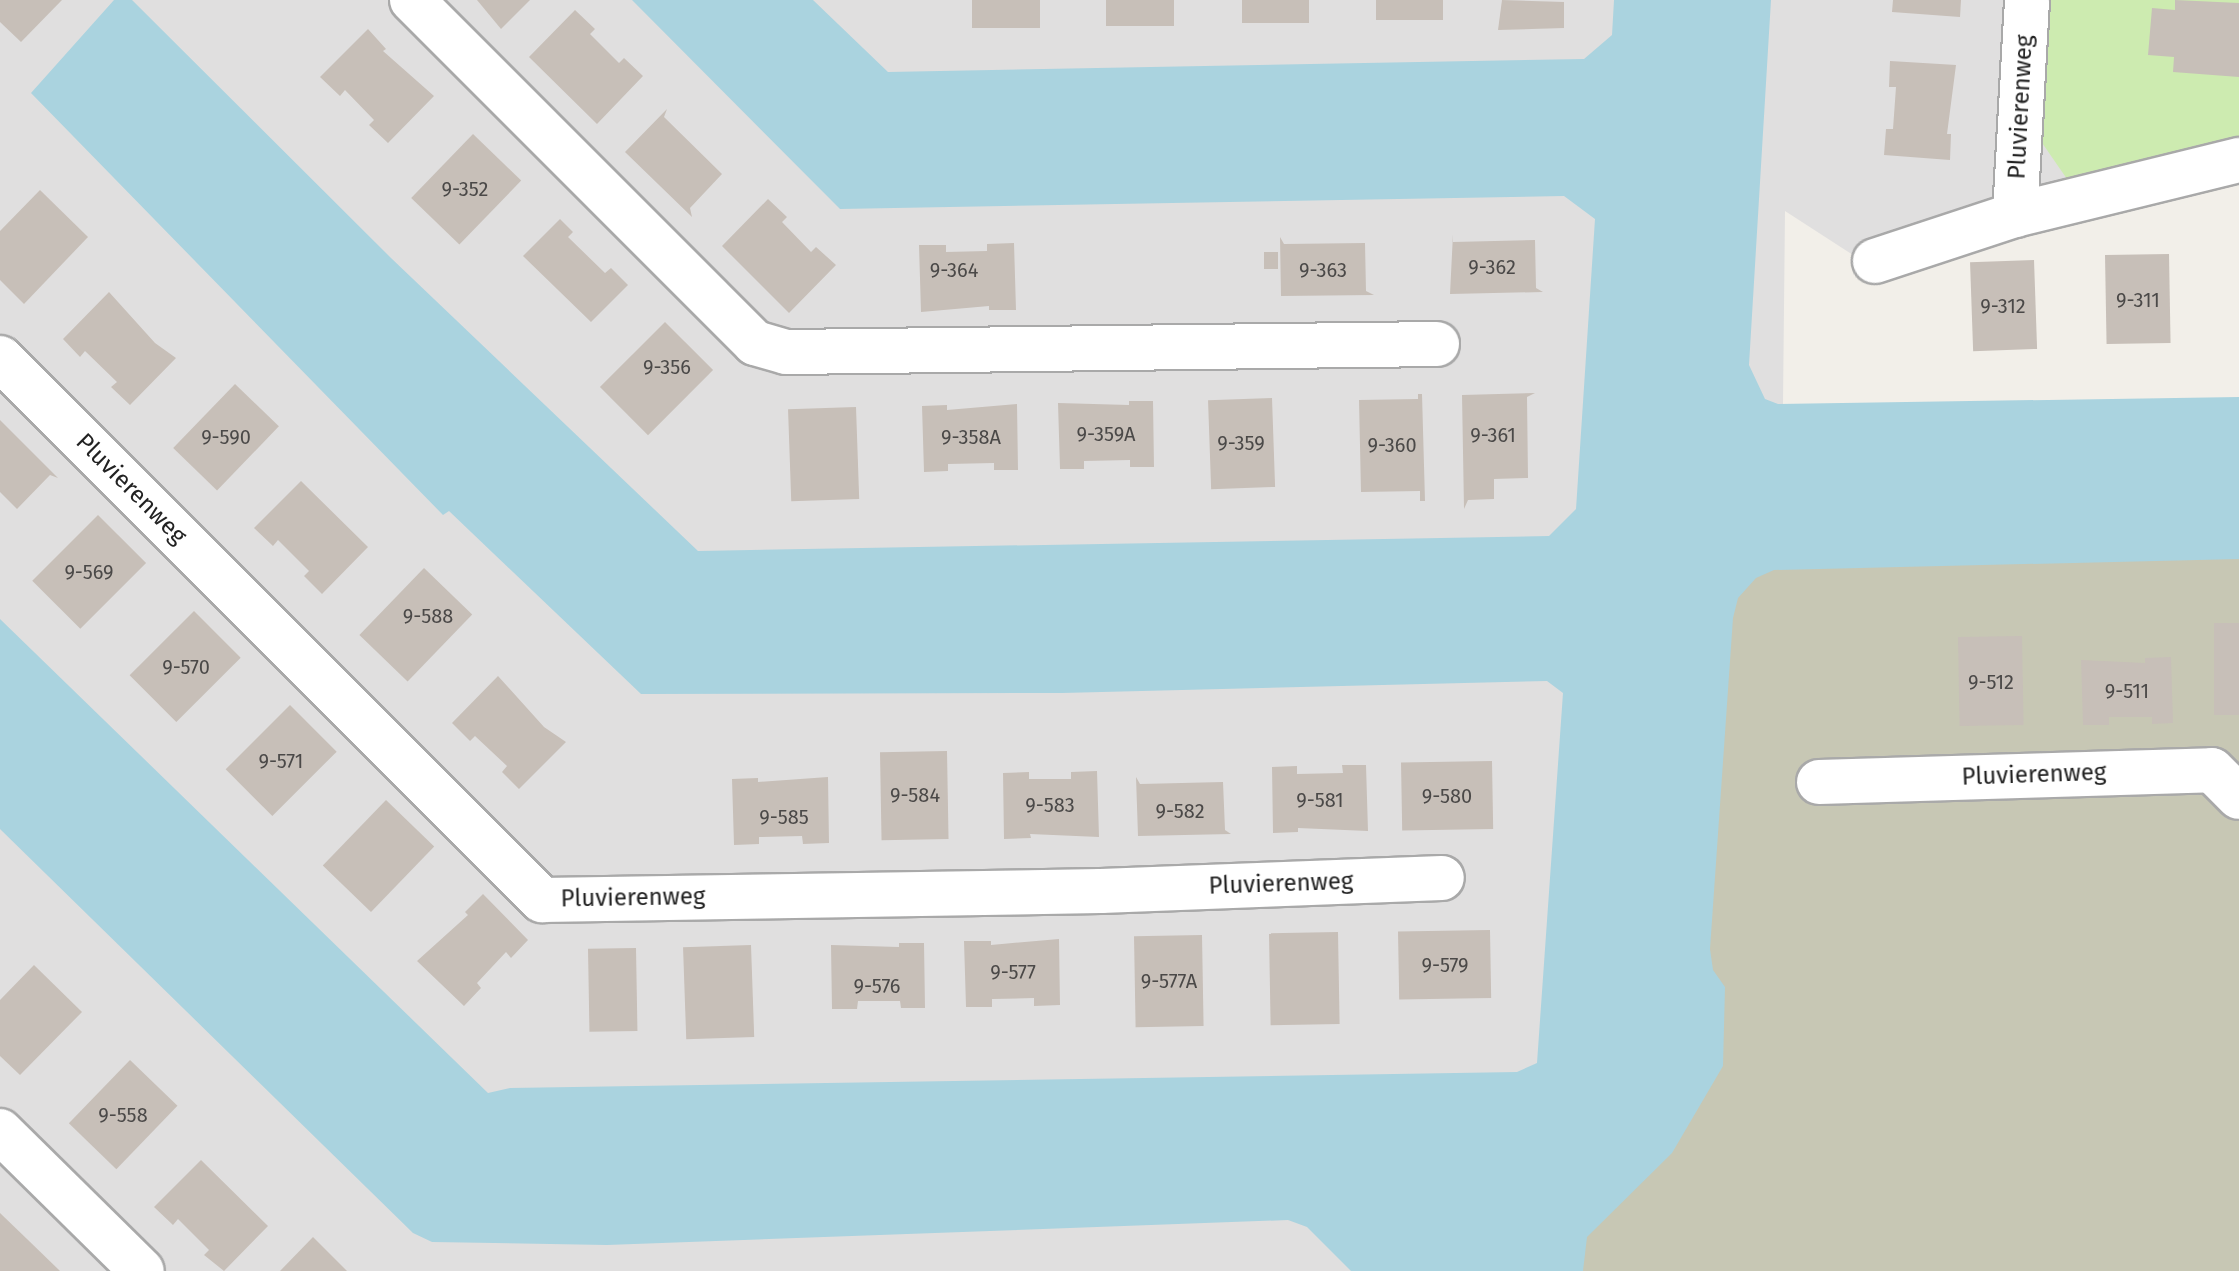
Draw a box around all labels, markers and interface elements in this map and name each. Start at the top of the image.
street label: Pluvierenweg [2003,34,2039,180]
house number: 9-352 [441,177,489,201]
house number: 9-362 [1468,255,1516,279]
house number: 9-364 [930,258,978,282]
house number: 9-363 [1299,258,1347,282]
house number: 9-311 [2116,288,2160,312]
house number: 9-312 [1980,294,2026,318]
house number: 9-356 [643,355,691,379]
house number: 9-359A [1077,422,1135,446]
house number: 9-361 [1470,423,1516,447]
house number: 9-590 [201,425,251,449]
house number: 9-358A [941,425,1001,449]
street label: Pluvierenweg [70,428,192,550]
house number: 9-359 [1217,431,1265,455]
house number: 9-360 [1367,433,1417,457]
house number: 9-569 [64,560,114,584]
house number: 9-588 [403,604,453,628]
house number: 9-570 [162,655,210,679]
house number: 9-512 [1968,670,2014,694]
house number: 9-511 [2105,679,2149,703]
house number: 9-571 [258,749,304,773]
street label: Pluvierenweg [1961,758,2107,792]
house number: 9-584 [890,783,940,807]
house number: 9-580 [1422,784,1472,808]
house number: 9-581 [1296,788,1344,812]
house number: 9-583 [1025,793,1075,817]
house number: 9-582 [1155,799,1205,823]
house number: 9-585 [759,805,809,829]
street label: Pluvierenweg [1208,867,1354,901]
street label: Pluvierenweg [560,882,706,914]
house number: 9-579 [1422,953,1468,977]
house number: 9-577 [990,960,1036,984]
house number: 9-577A [1141,969,1197,993]
house number: 9-576 [854,974,900,998]
house number: 9-558 [98,1103,148,1127]

